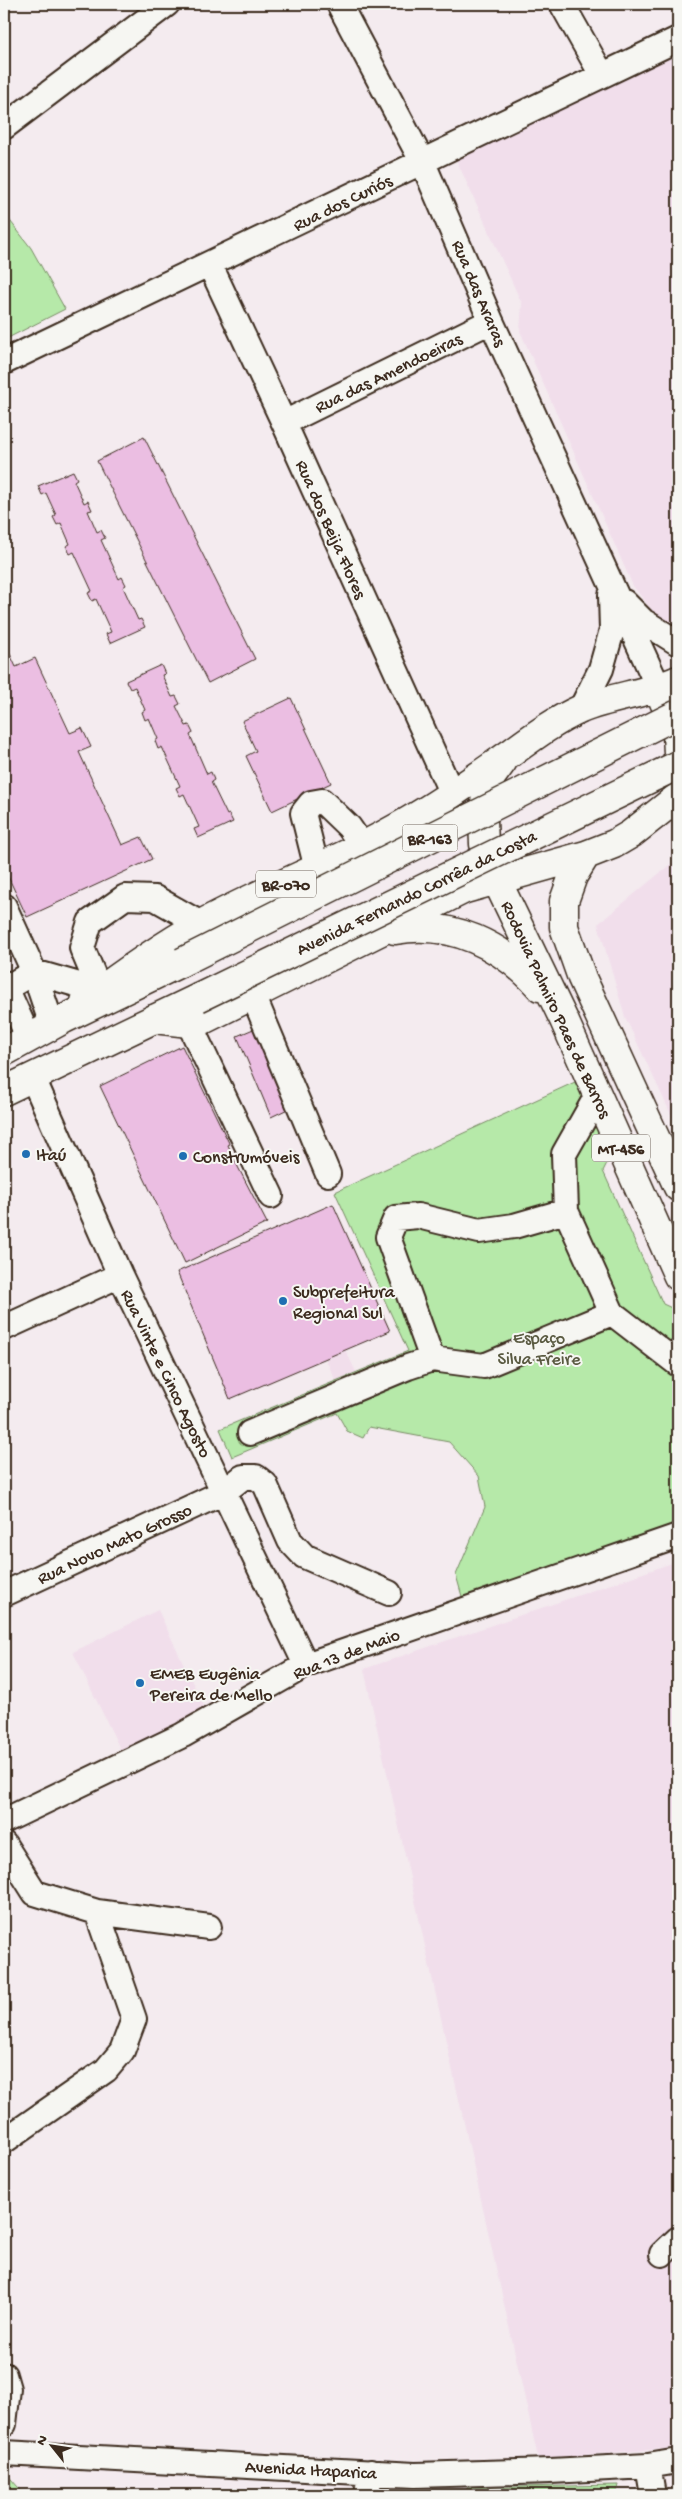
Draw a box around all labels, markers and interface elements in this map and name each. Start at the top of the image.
street label: Rua dos Curiós [290,171,397,237]
street label: Rua das Araras [446,238,510,352]
street label: Rua das Amendoeiras [312,329,467,419]
street label: Rua dos Beija Flores [290,457,370,604]
road number: BR-163 [402,824,458,851]
street label: Avenida Fernando Corrêa da Costa [294,826,541,962]
road number: BR-070 [256,871,316,898]
street label: Rodovia Palmiro Paes de Barros [495,898,615,1123]
road number: MT-456 [592,1134,650,1162]
place label: Itaú [36,1146,67,1167]
marker: Itaú [20,1148,32,1160]
place label: Construmóveis [193,1148,301,1169]
marker: Construmóveis [177,1150,189,1162]
place label: Subprefeitura Regional Sul [293,1283,396,1325]
street label: Rua Vinte e Cinco Agosto [115,1287,215,1462]
marker: Subprefeitura Regional Sul [277,1295,289,1307]
park label: Espaço Silva Freire [498,1329,581,1371]
street label: Rua Novo Mato Grosso [35,1500,196,1590]
street label: Rua 13 de Maio [290,1625,403,1685]
place label: EMEB Eugênia Pereira de Mello [149,1665,273,1707]
marker: EMEB Eugênia Pereira de Mello [134,1677,146,1689]
north arrow [28,2422,78,2472]
text: N [33,2433,53,2449]
street label: Avenida Itaparica [244,2458,378,2485]

